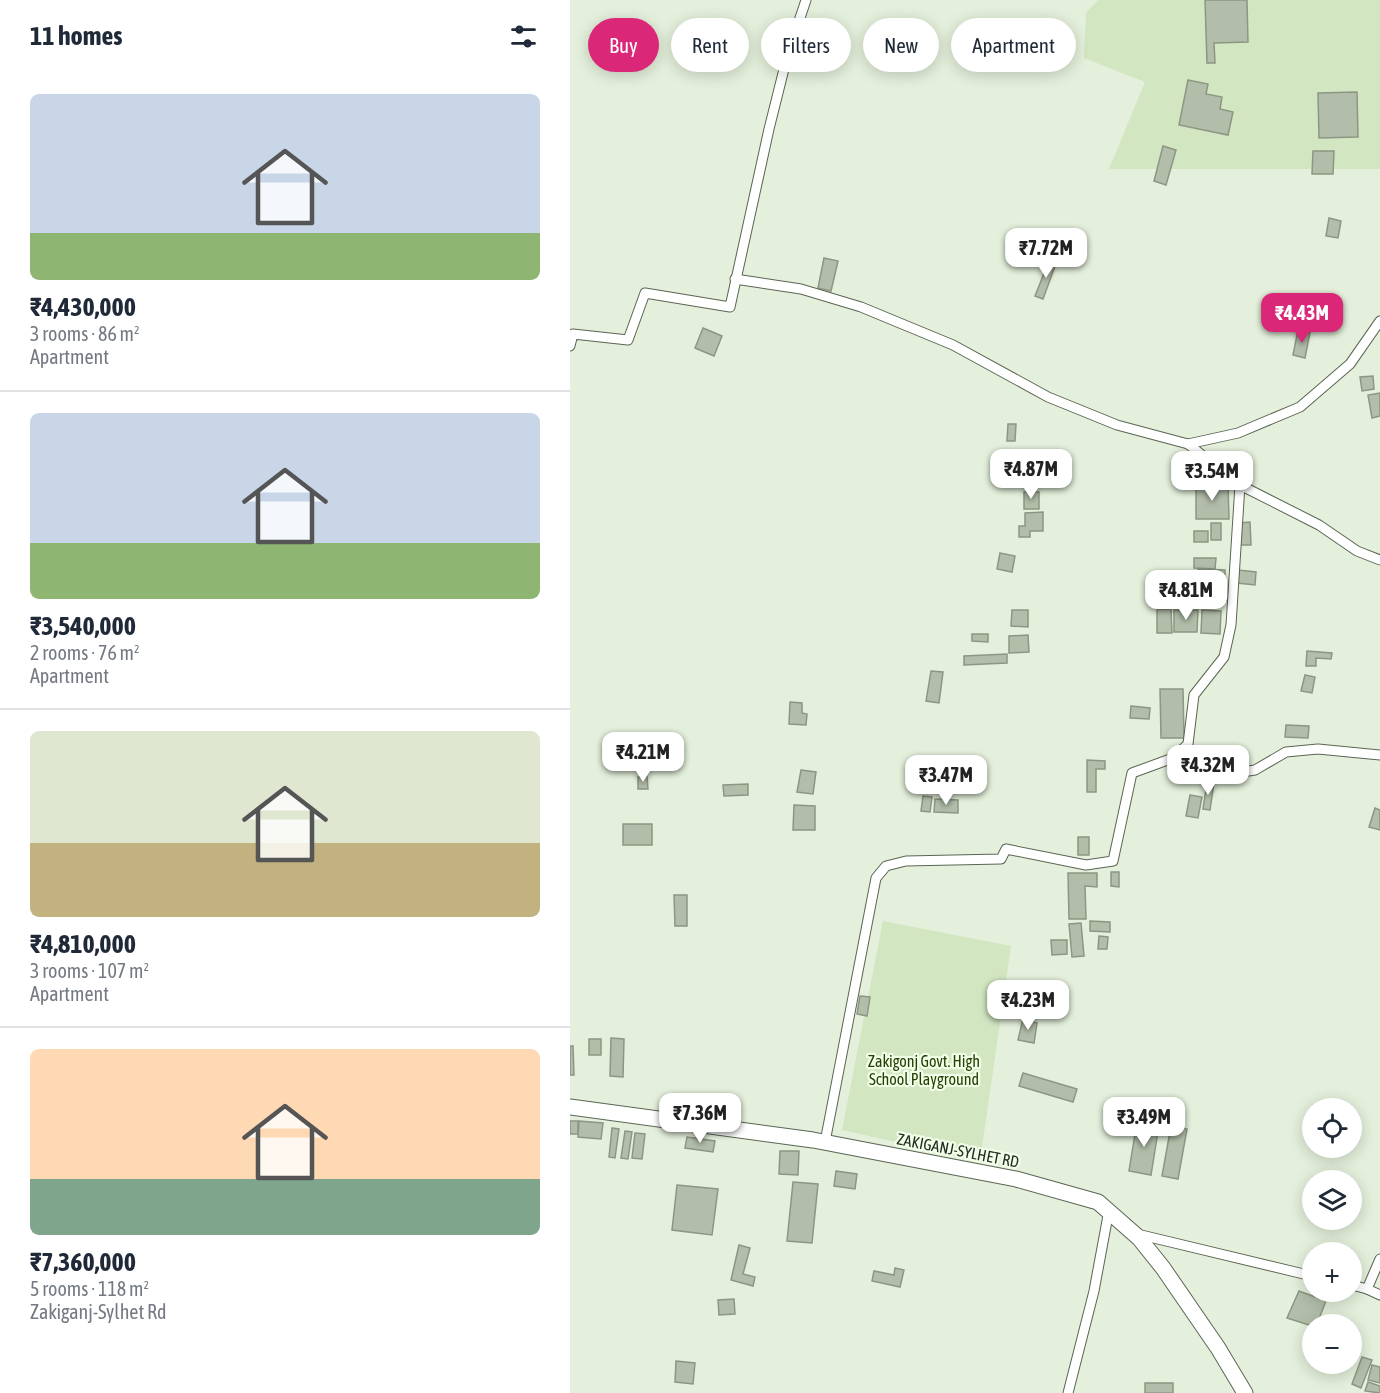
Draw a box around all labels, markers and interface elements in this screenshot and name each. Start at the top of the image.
chip: Buy [588,18,659,72]
chip: Rent [671,18,749,72]
chip: Filters [761,18,851,72]
chip: New [863,18,939,72]
chip: Apartment [951,18,1076,72]
icon: filters [507,20,540,53]
text: 11 homes [30,21,123,51]
icon: home [231,133,339,241]
pin: ₹7.72M [997,228,1095,279]
text: ₹7.72M [1019,236,1073,259]
text: ₹4,430,000 [30,292,136,322]
pin: ₹4.43M [1253,293,1351,344]
text: ₹4.43M [1275,301,1329,324]
text: 3 rooms · 86 m² [30,322,140,345]
text: Apartment [30,345,109,368]
pin: ₹4.87M [982,449,1080,500]
pin: ₹3.54M [1163,451,1261,502]
icon: home [231,452,339,560]
text: ₹4.87M [1004,457,1058,480]
text: ₹3.54M [1185,459,1239,482]
pin: ₹4.81M [1137,570,1235,621]
text: ₹4.81M [1159,578,1213,601]
text: ₹3,540,000 [30,611,136,641]
text: 2 rooms · 76 m² [30,641,140,664]
text: Apartment [30,664,109,687]
pin: ₹4.21M [594,732,692,783]
text: ₹4.21M [616,740,670,763]
pin: ₹4.32M [1159,745,1257,796]
text: ₹4.32M [1181,753,1235,776]
pin: ₹3.47M [897,755,995,806]
text: ₹3.47M [919,763,973,786]
icon: home [231,770,339,878]
text: ₹4,810,000 [30,929,136,959]
text: 3 rooms · 107 m² [30,959,149,982]
pin: ₹4.23M [979,980,1077,1031]
text: Apartment [30,982,109,1005]
text: ₹4.23M [1001,988,1055,1011]
park label: Zakigonj Govt. High School Playground [868,1052,980,1089]
icon: home [231,1088,339,1196]
pin: ₹7.36M [651,1093,749,1144]
pin: ₹3.49M [1095,1097,1193,1148]
map controls [1302,1098,1362,1374]
button: locate [1302,1098,1362,1158]
text: ₹7.36M [673,1101,727,1124]
text: ₹3.49M [1117,1105,1171,1128]
street label: ZAKIGANJ-SYLHET RD [895,1129,1021,1171]
button: layers [1302,1170,1362,1230]
button: + [1302,1242,1362,1302]
text: ₹7,360,000 [30,1247,136,1277]
text: 5 rooms · 118 m² [30,1277,149,1300]
text: Zakiganj-Sylhet Rd [30,1300,166,1323]
button: − [1302,1314,1362,1374]

